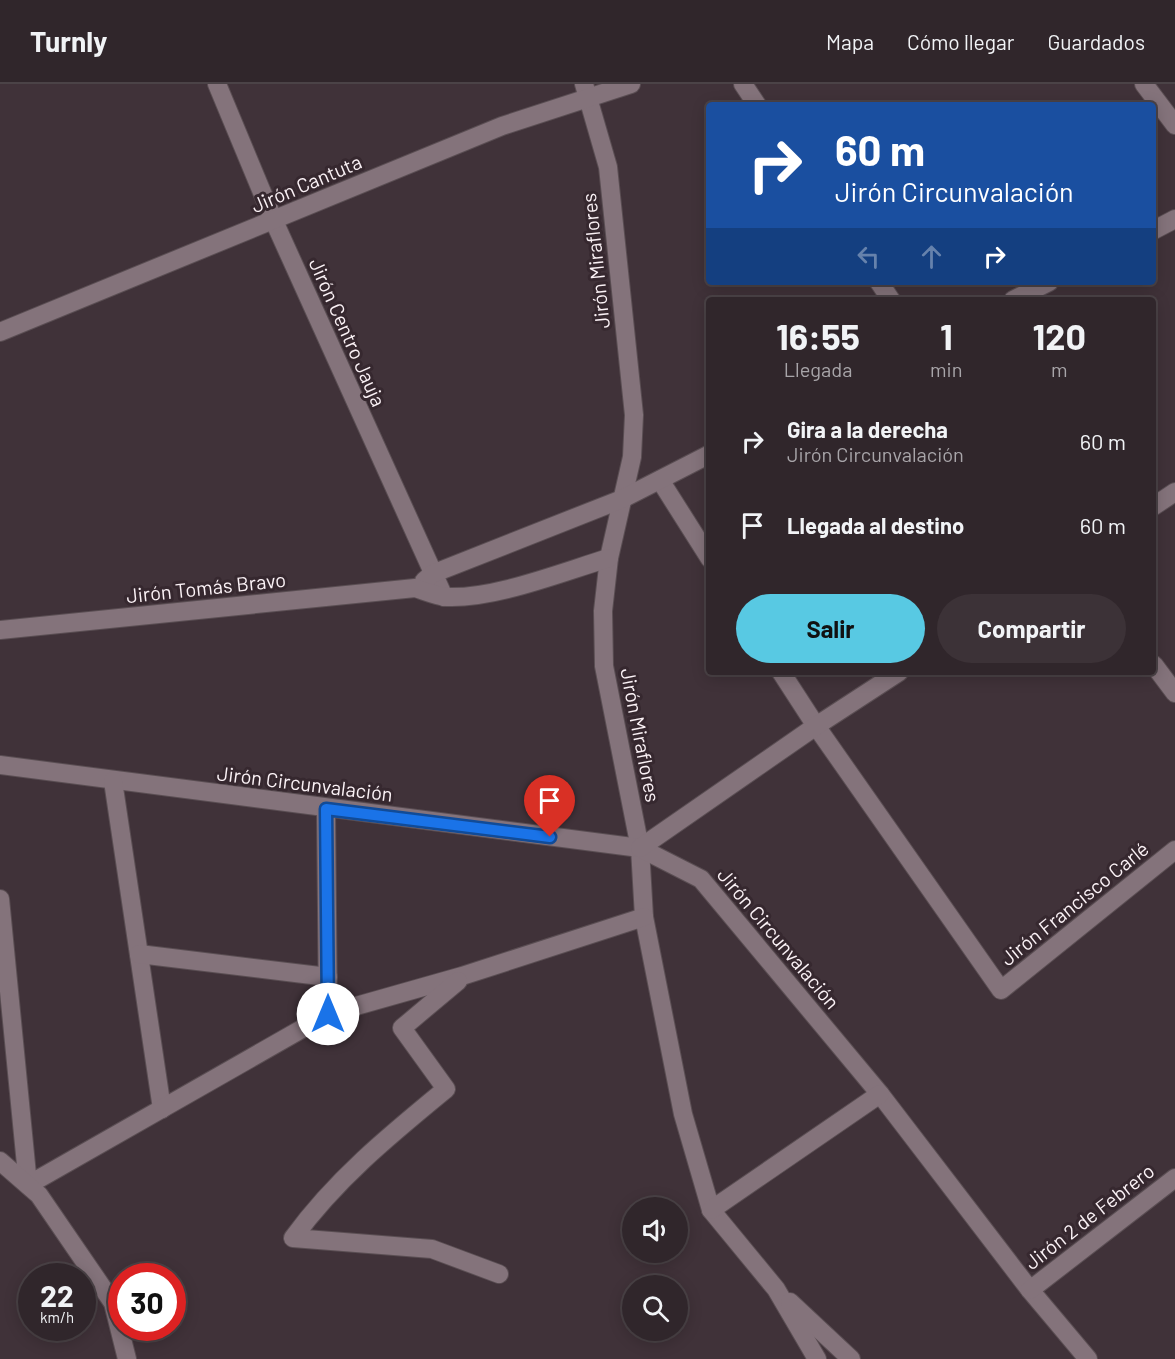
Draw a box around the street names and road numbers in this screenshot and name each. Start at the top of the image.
street label: Jirón Cantuta [247,149,365,217]
street label: Jirón Miraflores [576,192,614,330]
street label: Jirón Centro Jauja [305,254,391,410]
street label: Jirón Tomás Bravo [125,567,287,607]
street label: Jirón Miraflores [616,666,666,804]
street label: Jirón Circunvalación [216,760,394,806]
street label: Jirón Francisco Carlé [995,836,1153,970]
street label: Jirón Circunvalación [713,863,845,1013]
street label: Jirón 2 de Febrero [1019,1158,1159,1274]

